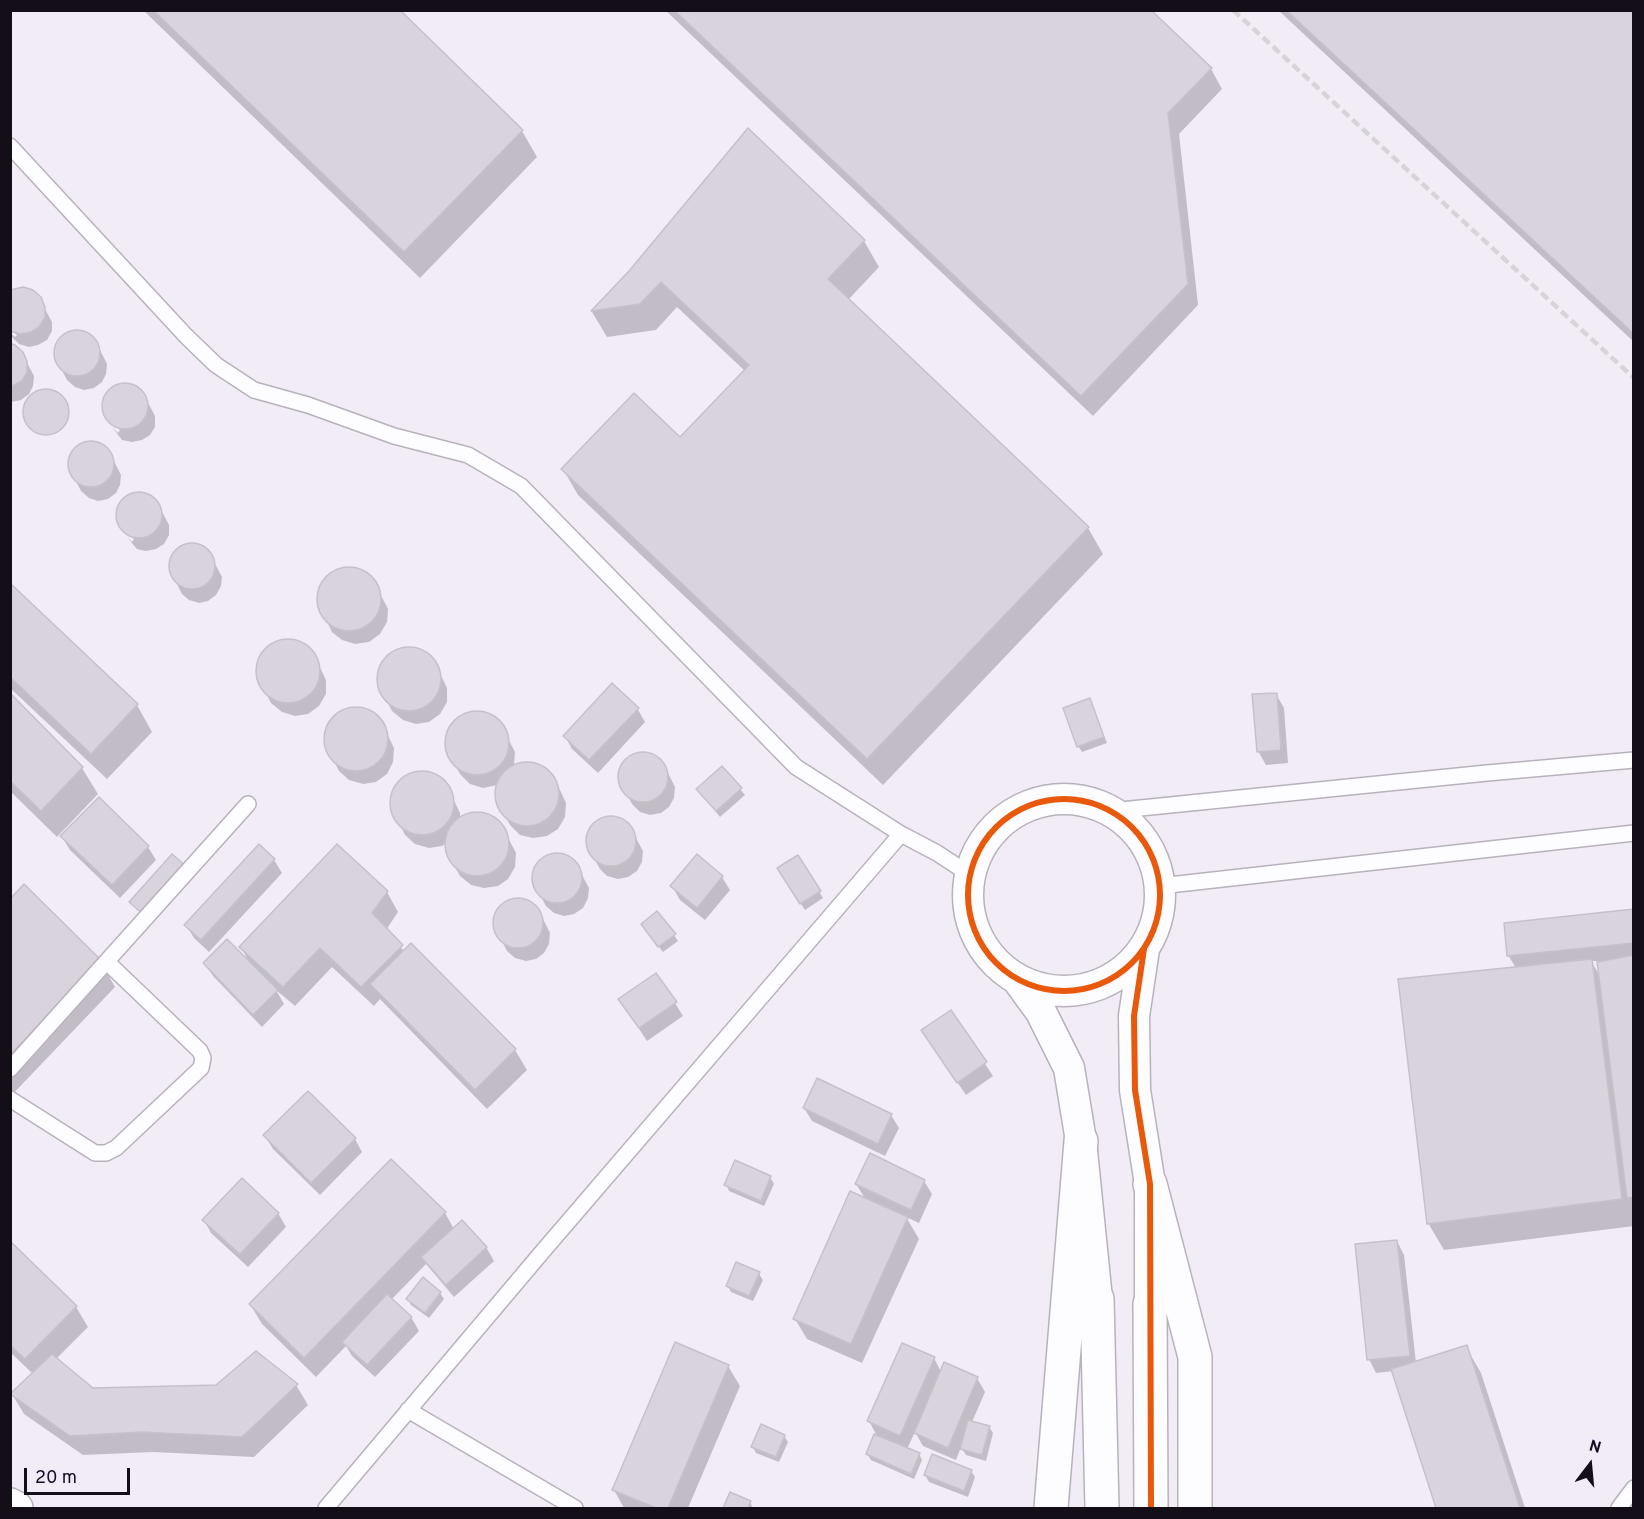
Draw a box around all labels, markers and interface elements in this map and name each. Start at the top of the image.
north arrow [1560,1435,1620,1495]
text: N [1587,1436,1603,1459]
scale bar [27,1456,134,1494]
text: 20 m [35,1467,77,1490]

